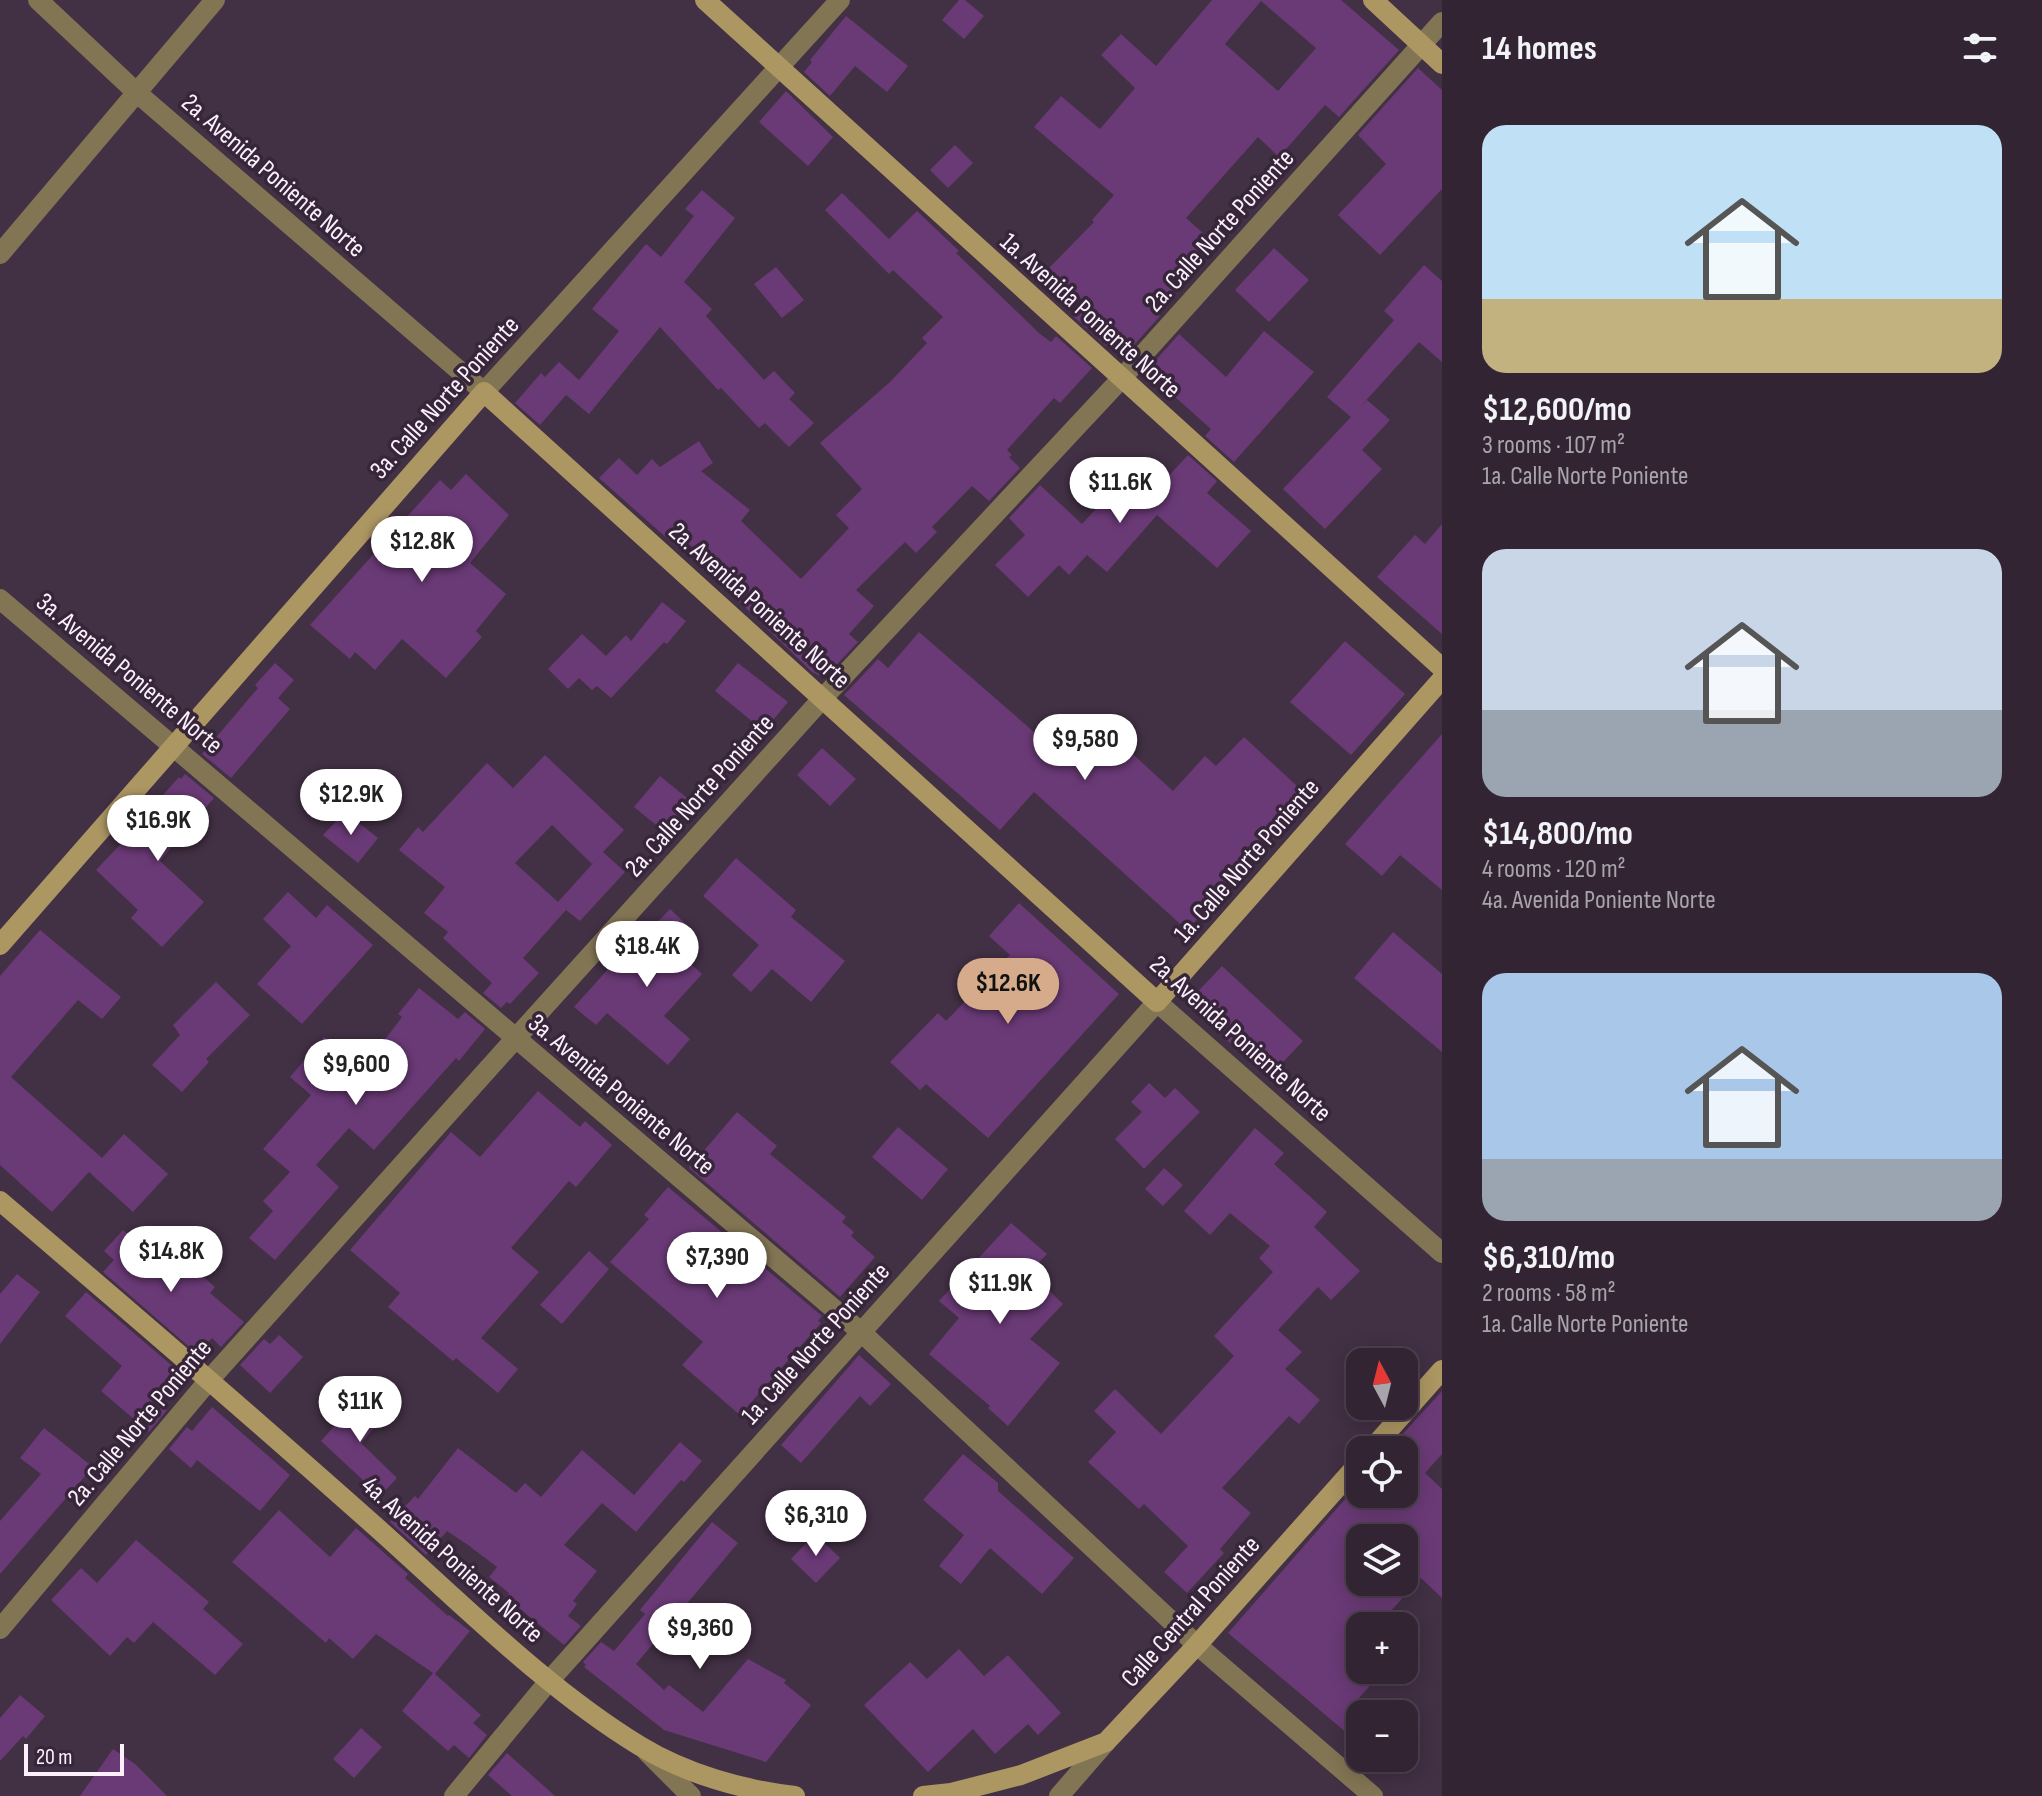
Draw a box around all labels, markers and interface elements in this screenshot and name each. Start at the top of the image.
icon: filters [1958,26,2002,70]
text: 14 homes [1482,28,1597,69]
street label: 2a. Avenida Poniente Norte [175,88,371,264]
street label: 2a. Calle Norte Poniente [1139,143,1301,319]
icon: home [1670,177,1814,321]
street label: 1a. Avenida Poniente Norte [993,227,1187,405]
street label: 3a. Calle Norte Poniente [364,310,526,486]
text: $12,600/mo [1482,389,1632,430]
text: 3 rooms · 107 m² [1482,430,1625,461]
pin: $11.6K [1055,457,1185,525]
text: 1a. Calle Norte Poniente [1482,461,1689,492]
text: $11.6K [1088,467,1152,498]
pin: $12.8K [357,516,487,584]
street label: 2a. Avenida Poniente Norte [662,516,856,696]
text: $12.8K [389,526,455,557]
street label: 3a. Avenida Poniente Norte [29,587,229,761]
icon: home [1670,601,1814,745]
street label: 2a. Calle Norte Poniente [619,708,781,884]
pin: $9,580 [1020,714,1150,782]
text: $9,580 [1051,724,1119,755]
pin: $12.9K [286,769,416,837]
street label: 1a. Calle Norte Poniente [1168,773,1326,949]
text: $12.9K [318,779,384,810]
pin: $16.9K [93,795,223,863]
text: $16.9K [125,805,191,836]
text: $14,800/mo [1482,813,1633,854]
text: 4 rooms · 120 m² [1482,854,1626,885]
text: 4a. Avenida Poniente Norte [1482,885,1716,916]
pin: $18.4K [582,921,712,989]
text: $18.4K [614,931,680,962]
street label: 2a. Avenida Poniente Norte [1143,949,1337,1129]
pin: $12.6K [943,958,1073,1026]
text: $12.6K [975,968,1041,999]
street label: 3a. Avenida Poniente Norte [521,1008,721,1182]
icon: home [1670,1025,1814,1169]
pin: $9,600 [291,1039,421,1107]
text: $9,600 [322,1049,390,1080]
pin: $14.8K [106,1226,236,1294]
pin: $7,390 [652,1232,782,1300]
text: $14.8K [138,1236,204,1267]
text: $6,310/mo [1482,1237,1615,1278]
text: $7,390 [685,1242,749,1273]
street label: 1a. Calle Norte Poniente [735,1257,897,1431]
pin: $11.9K [935,1258,1065,1326]
text: $11.9K [967,1268,1033,1299]
text: 2 rooms · 58 m² [1482,1278,1616,1309]
text: 1a. Calle Norte Poniente [1482,1309,1689,1340]
street label: 2a. Calle Norte Poniente [61,1333,219,1513]
north arrow [1346,1348,1418,1420]
map controls [1346,1348,1418,1772]
pin: $11K [313,1376,407,1444]
text: $11K [337,1386,383,1417]
button: locate [1346,1436,1418,1508]
street label: 4a. Avenida Poniente Norte [355,1470,549,1650]
pin: $6,310 [751,1490,881,1558]
text: $6,310 [783,1500,849,1531]
button: layers [1346,1524,1418,1596]
street label: Calle Central Poniente [1115,1530,1267,1694]
pin: $9,360 [635,1603,765,1671]
button: + [1346,1612,1418,1684]
text: $9,360 [666,1613,734,1644]
button: − [1346,1700,1418,1772]
scale bar [24,1740,124,1776]
text: 20 m [36,1744,73,1771]

